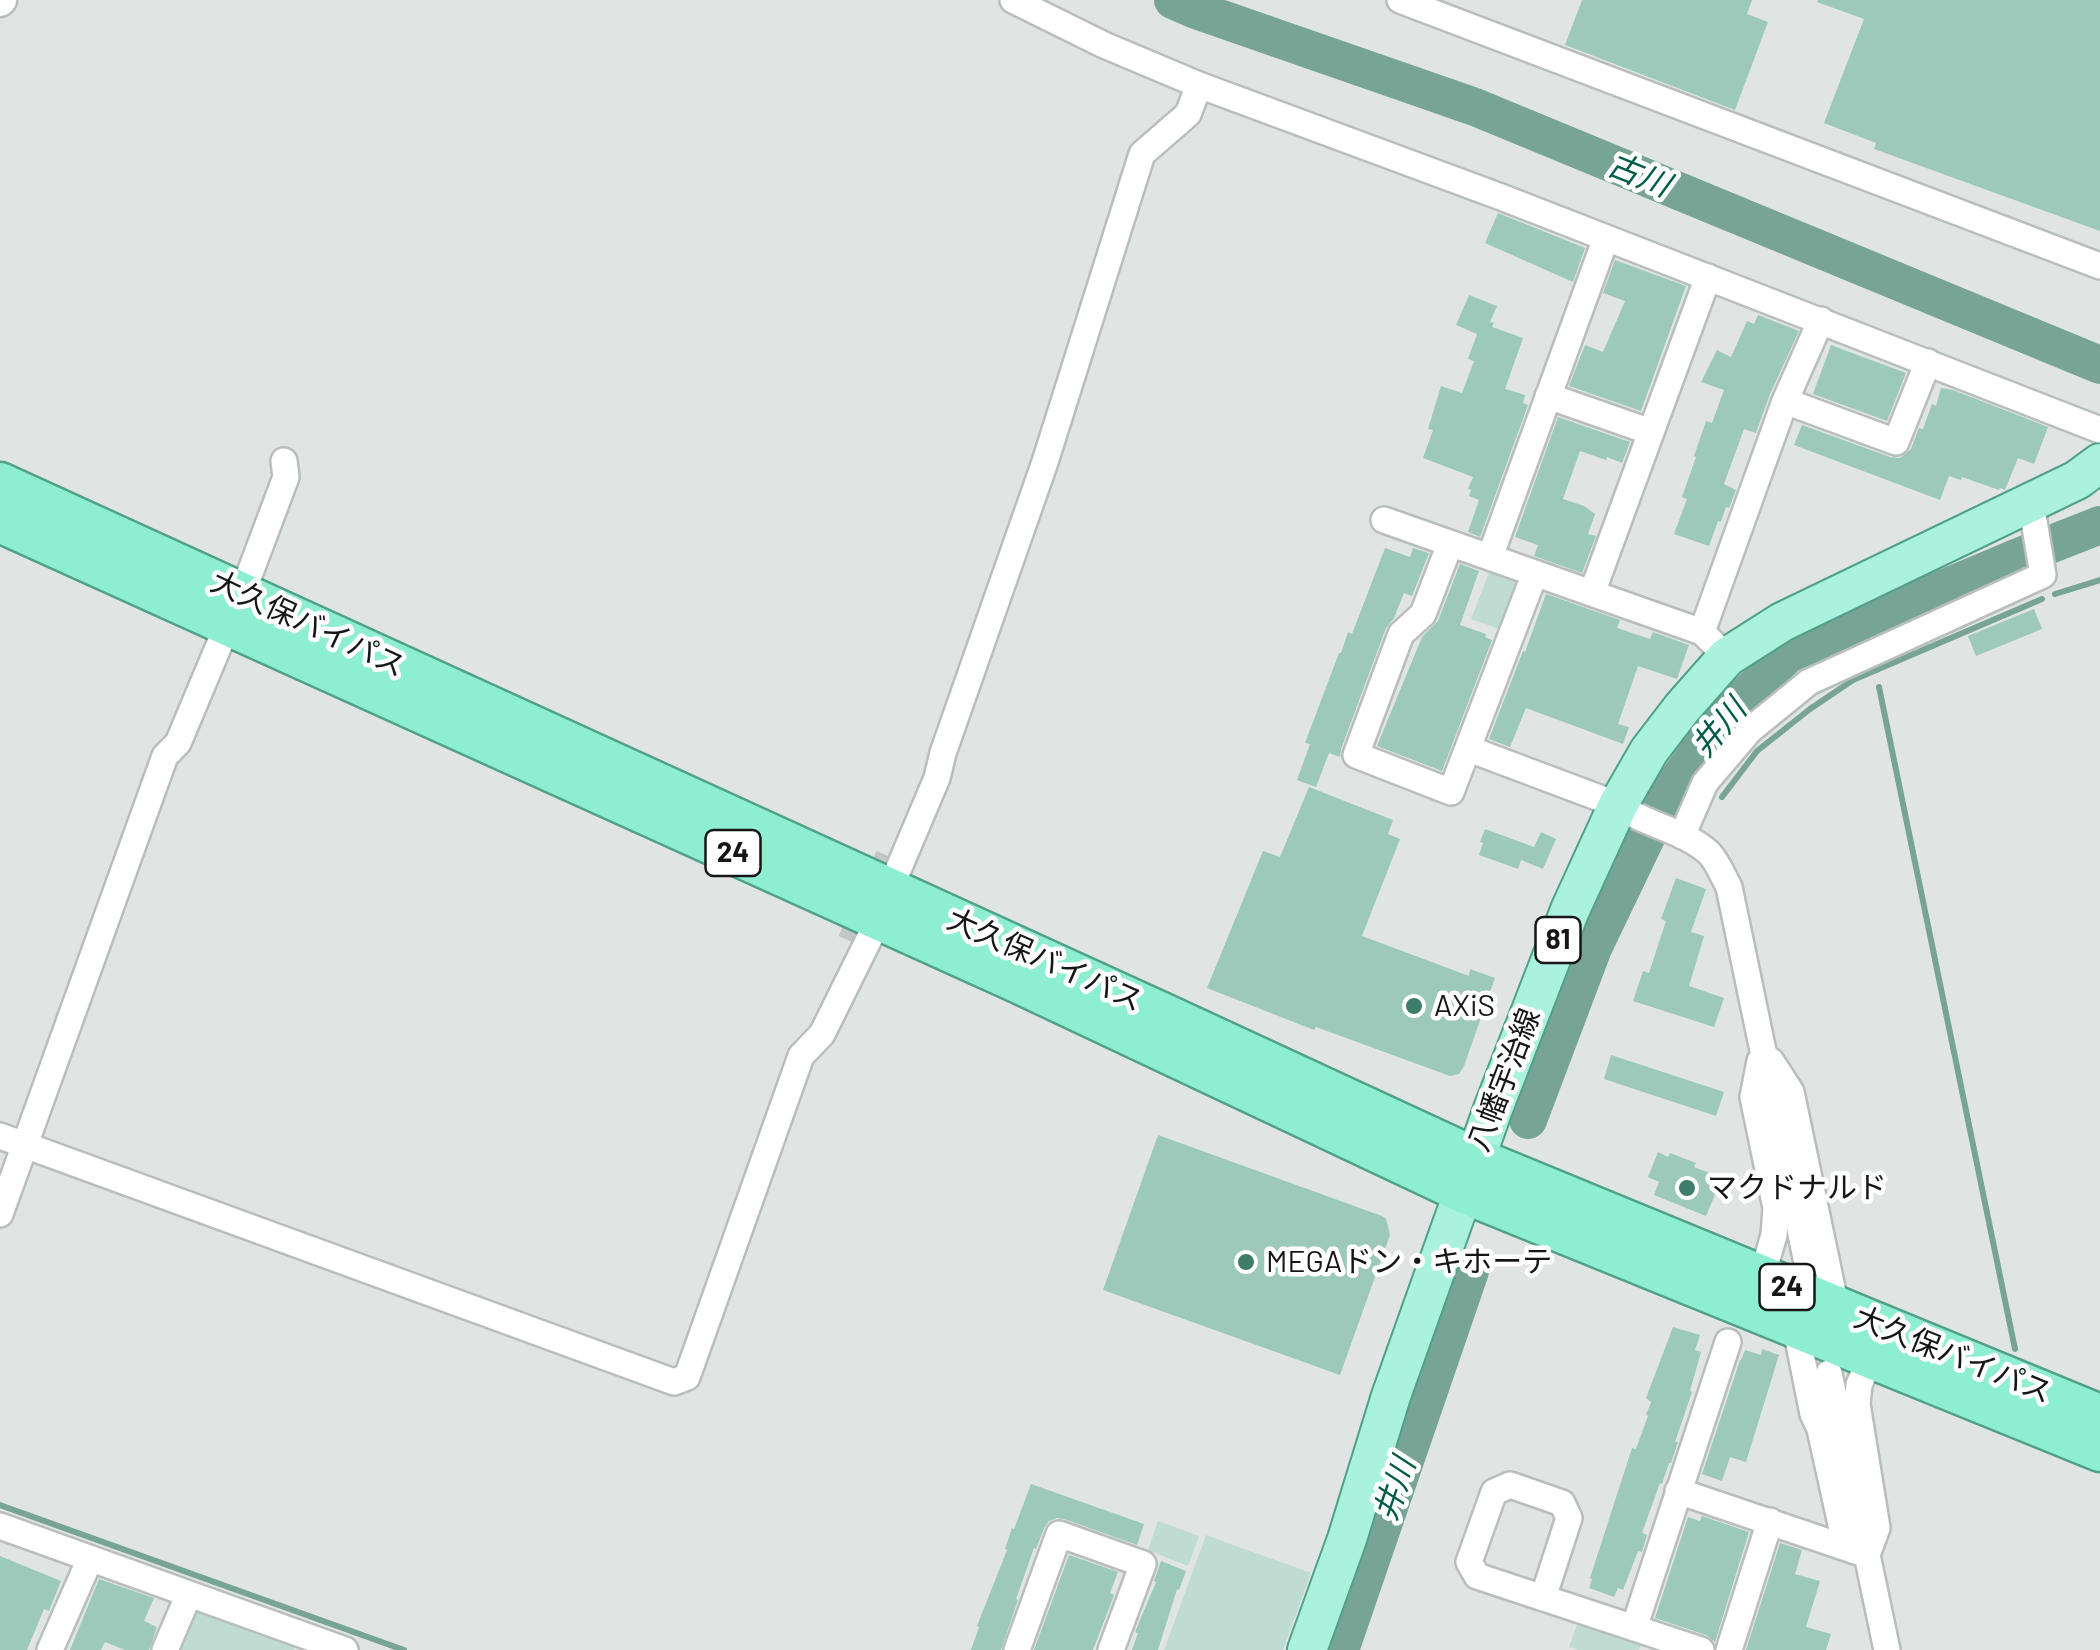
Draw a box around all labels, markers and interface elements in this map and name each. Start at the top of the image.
water label: 古川 [1602,145,1676,205]
street label: 大久保バイパス [205,563,411,685]
water label: 井川 [1684,691,1754,765]
road number: 24 [706,830,760,876]
street label: 大久保バイパス [942,901,1148,1019]
road number: 81 [1536,917,1580,963]
place label: AXiS [1434,988,1495,1024]
marker: AXiS [1403,995,1425,1017]
street label: 八幡宇治線 [1460,1004,1548,1156]
place label: マクドナルド [1707,1170,1887,1206]
marker: マクドナルド [1676,1177,1698,1199]
place label: MEGAドン・キホーテ [1266,1244,1552,1280]
marker: MEGAドン・キホーテ [1235,1251,1257,1273]
road number: 24 [1760,1264,1814,1310]
street label: 大久保バイパス [1849,1299,2057,1411]
water label: 井川 [1366,1452,1424,1526]

